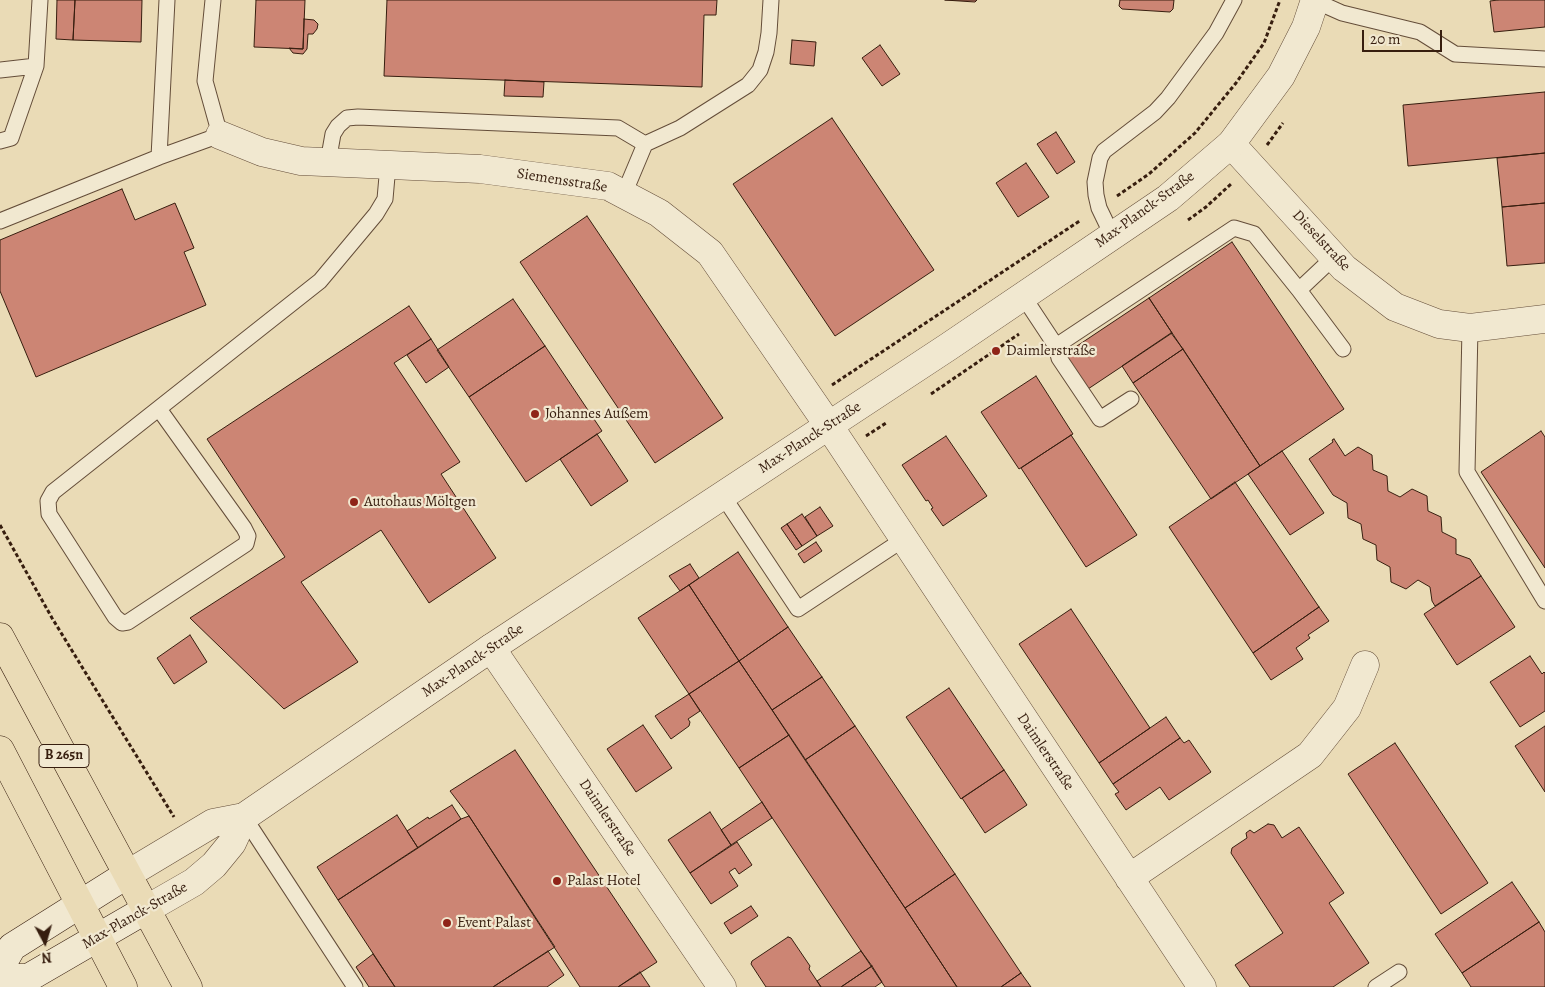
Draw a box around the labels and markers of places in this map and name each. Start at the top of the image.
place label: Daimlerstraße [1006,342,1096,360]
marker: Daimlerstraße [990,345,1002,357]
place label: Johannes Außem [545,405,649,423]
marker: Johannes Außem [529,408,541,420]
place label: Autohaus Möltgen [364,493,476,511]
marker: Autohaus Möltgen [348,496,360,508]
place label: Palast Hotel [567,872,640,890]
marker: Palast Hotel [551,875,563,887]
place label: Event Palast [457,914,531,932]
marker: Event Palast [441,917,453,929]

